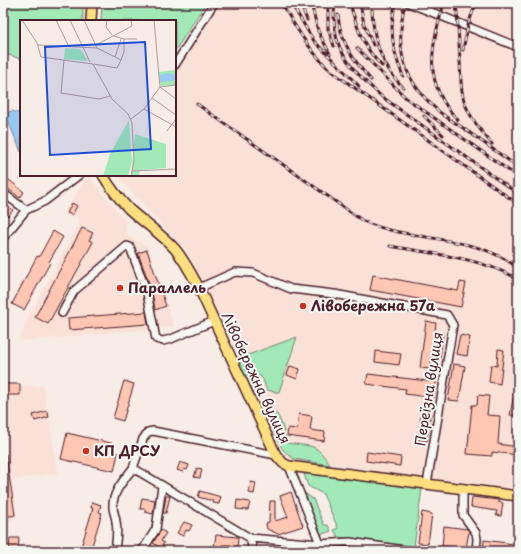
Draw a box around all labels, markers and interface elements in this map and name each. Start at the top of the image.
inset map [20,20,176,176]
place label: Параллель [128,277,206,298]
marker: Параллель [115,283,125,293]
place label: Лівобережна 57а [311,295,436,316]
marker: Лівобережна 57а [298,301,308,311]
street label: Лівобережна вулиця [217,308,296,447]
street label: Переїзна вулиця [409,330,448,447]
place label: КП ДРСУ [94,440,161,461]
marker: КП ДРСУ [81,446,91,456]

